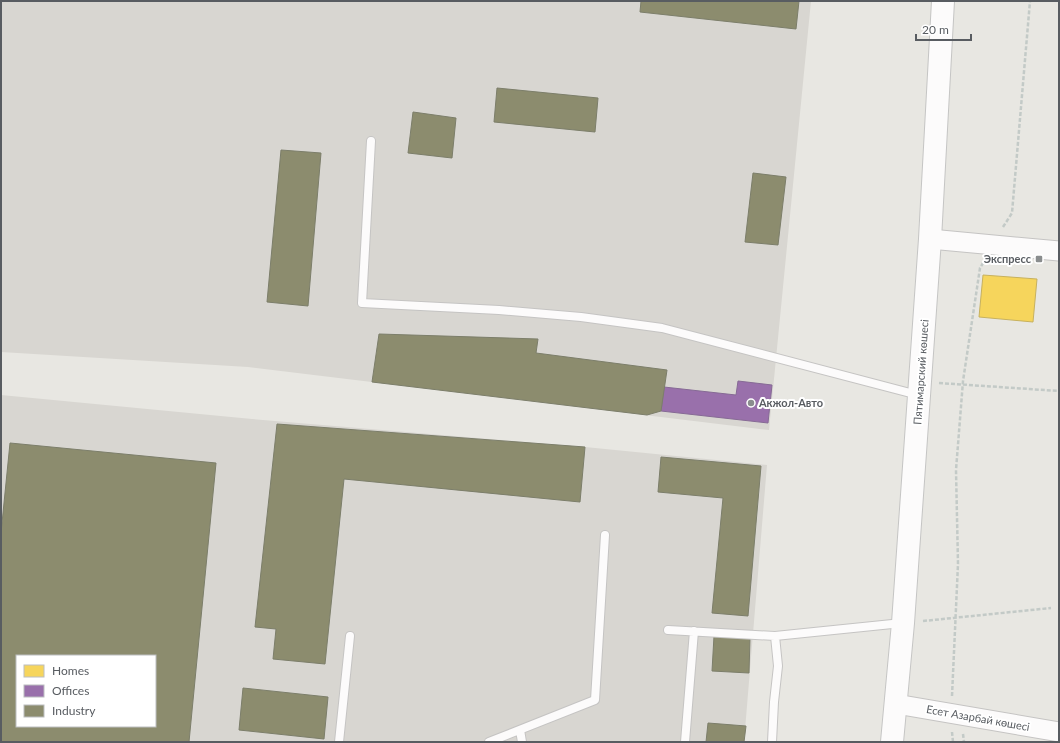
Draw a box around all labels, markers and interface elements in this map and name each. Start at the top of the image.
scale bar [916,16,971,42]
text: 20 m [922,22,949,37]
place label: Экспресс [984,252,1032,265]
marker: Экспресс [1034,254,1044,264]
street label: Пятимарский көшесі [910,319,931,425]
place label: Акжол-Авто [758,396,823,409]
marker: Акжол-Авто [746,398,756,408]
legend [16,655,156,727]
text: Homes [52,663,89,678]
text: Offices [52,683,89,698]
street label: Есет Азарбай көшесі [925,702,1031,733]
text: Industry [52,703,96,718]

